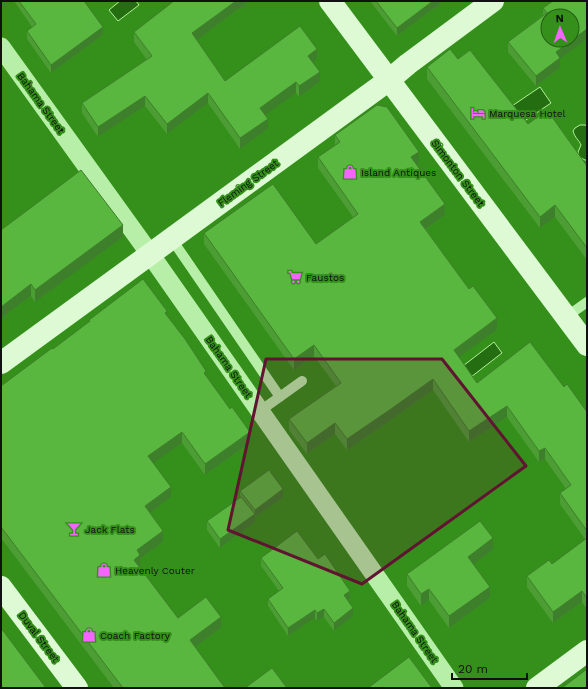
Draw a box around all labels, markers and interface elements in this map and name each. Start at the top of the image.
north arrow [540,8,580,48]
text: N [555,12,564,25]
street label: Bahama Street [15,70,67,136]
hotel icon: Marquesa Hotel [470,105,486,121]
place label: Marquesa Hotel [489,108,566,119]
street label: Simonton Street [429,138,487,209]
street label: Fleming Street [216,157,281,209]
shop icon: Island Antiques [342,164,358,180]
place label: Island Antiques [361,167,436,178]
supermarket icon: Faustos [287,269,303,285]
place label: Faustos [306,272,344,283]
street label: Bahama Street [204,334,255,401]
bar icon: Jack Flats [66,521,82,537]
place label: Jack Flats [85,524,135,535]
shop icon: Heavenly Couter [96,562,112,578]
place label: Heavenly Couter [115,565,195,576]
street label: Bahama Street [390,599,441,666]
street label: Duval Street [16,610,62,665]
shop icon: Coach Factory [81,627,97,643]
place label: Coach Factory [100,630,171,641]
scale bar [452,655,527,681]
text: 20 m [458,662,488,676]

